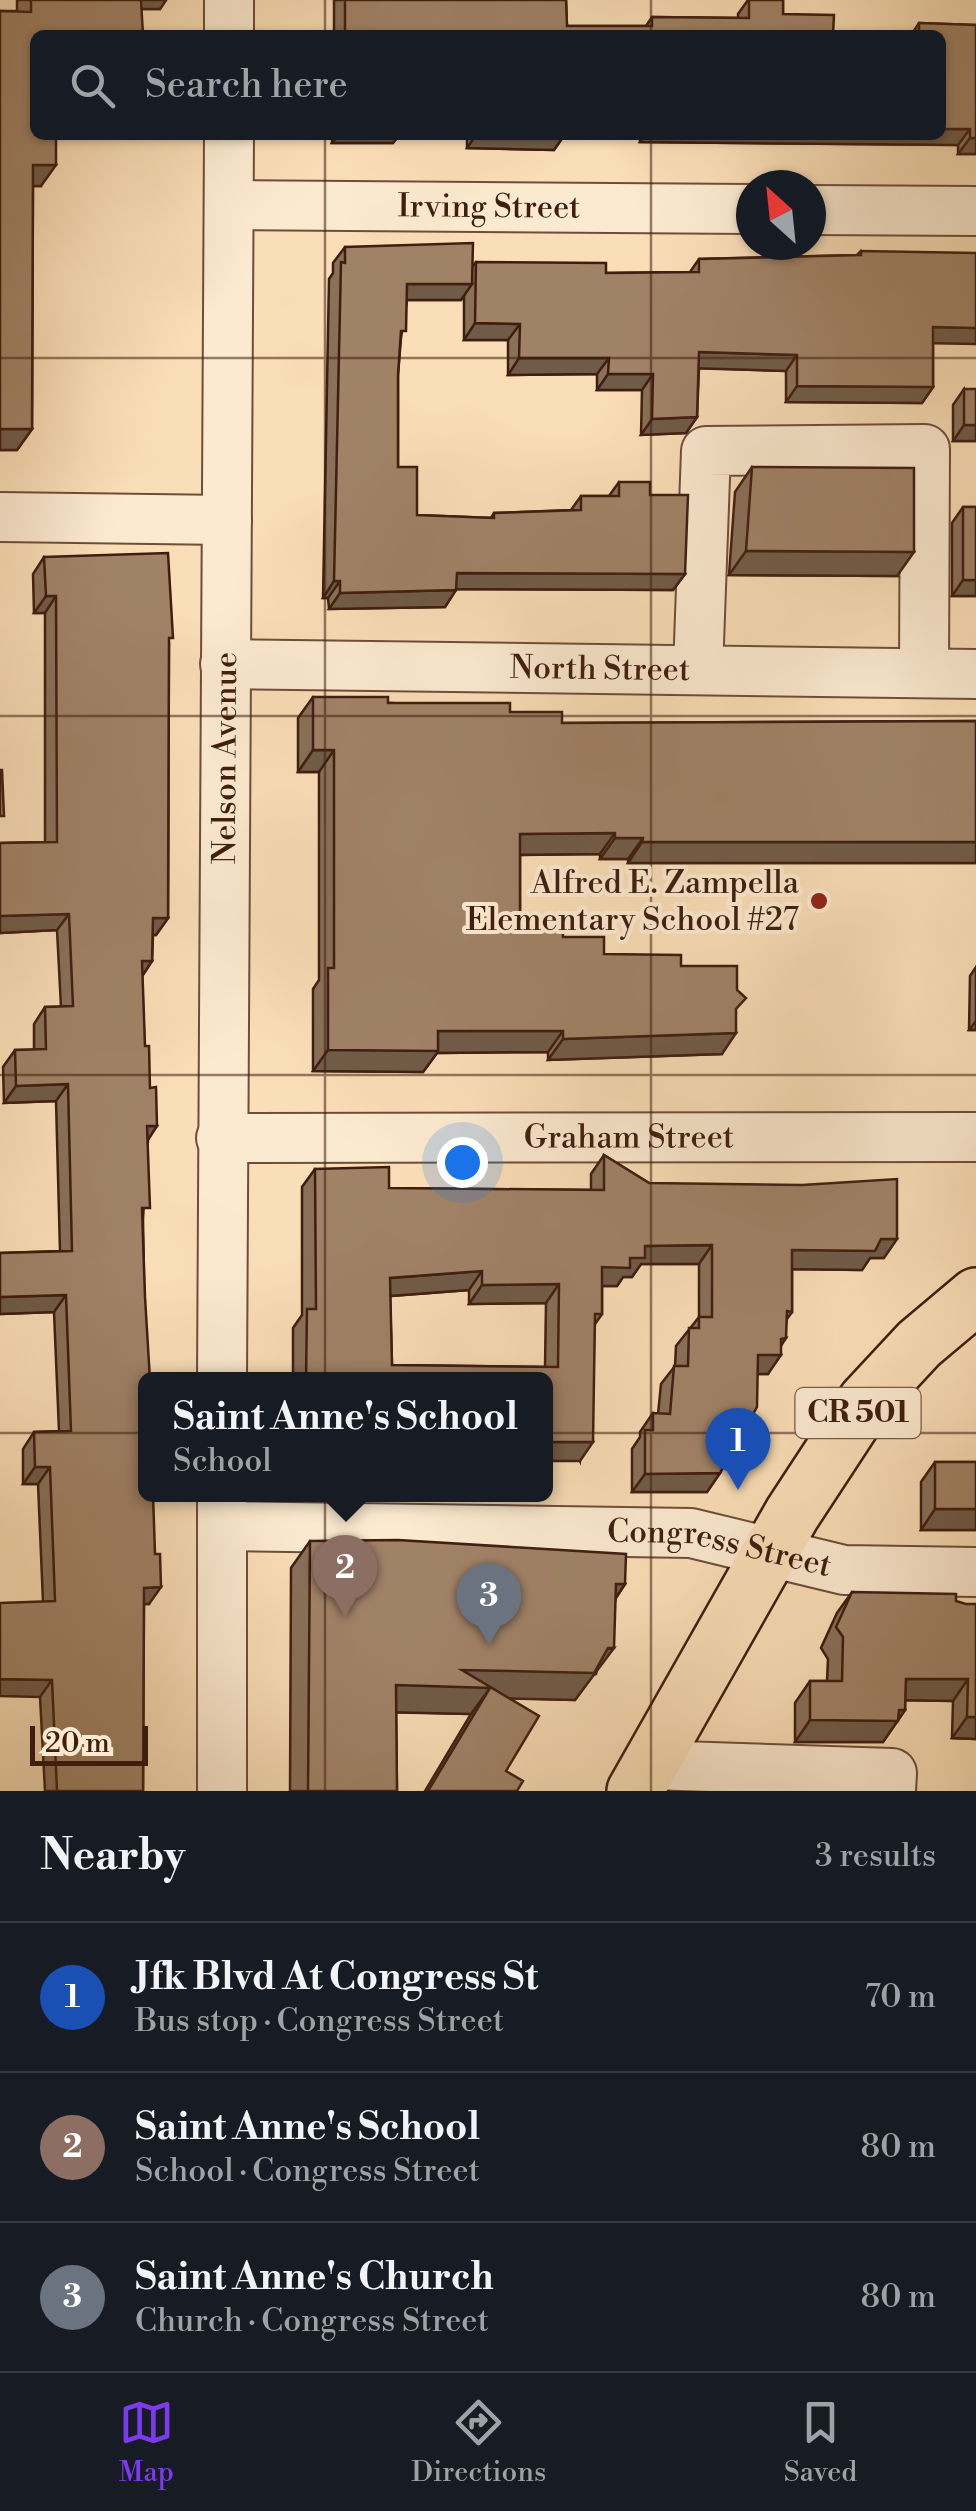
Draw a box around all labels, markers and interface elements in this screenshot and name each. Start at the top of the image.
search box [30,30,946,140]
icon: search [65,58,120,113]
text: Search here [145,62,348,109]
north arrow [736,170,826,260]
street label: Irving Street [397,186,581,228]
street label: North Street [509,648,690,690]
street label: Nelson Avenue [205,652,246,864]
place label: Alfred E. Zampella Elementary School #27 [466,863,800,940]
marker: Alfred E. Zampella Elementary School #27 [808,890,830,912]
street label: Graham Street [524,1117,734,1158]
your location [437,1137,488,1188]
popup [138,1372,553,1502]
road number: CR 501 [796,1388,920,1438]
text: Saint Anne's School [173,1394,518,1441]
pin: 1 [706,1408,770,1490]
text: School [173,1441,272,1481]
street label: Congress Street [607,1512,836,1586]
pin: 2 [312,1534,378,1617]
pin: 3 [456,1562,522,1645]
scale bar [30,1721,148,1766]
text: 20 m [45,1726,110,1761]
text: Nearby [40,1830,185,1883]
text: 3 results [815,1836,936,1876]
text: Jfk Blvd At Congress St [135,1954,538,2001]
text: 1 [65,1977,80,2017]
text: 70 m [865,1977,936,2017]
text: Bus stop · Congress Street [135,2001,504,2041]
text: Saint Anne's School [135,2104,480,2151]
text: 2 [62,2127,83,2167]
text: 80 m [861,2127,936,2167]
text: School · Congress Street [135,2151,480,2191]
text: Saint Anne's Church [135,2254,494,2301]
text: 3 [63,2277,82,2317]
text: 80 m [861,2277,936,2317]
text: Church · Congress Street [135,2301,489,2341]
tab: Map [119,2395,174,2490]
tab: Directions [411,2395,546,2490]
tab: Saved [784,2395,857,2490]

